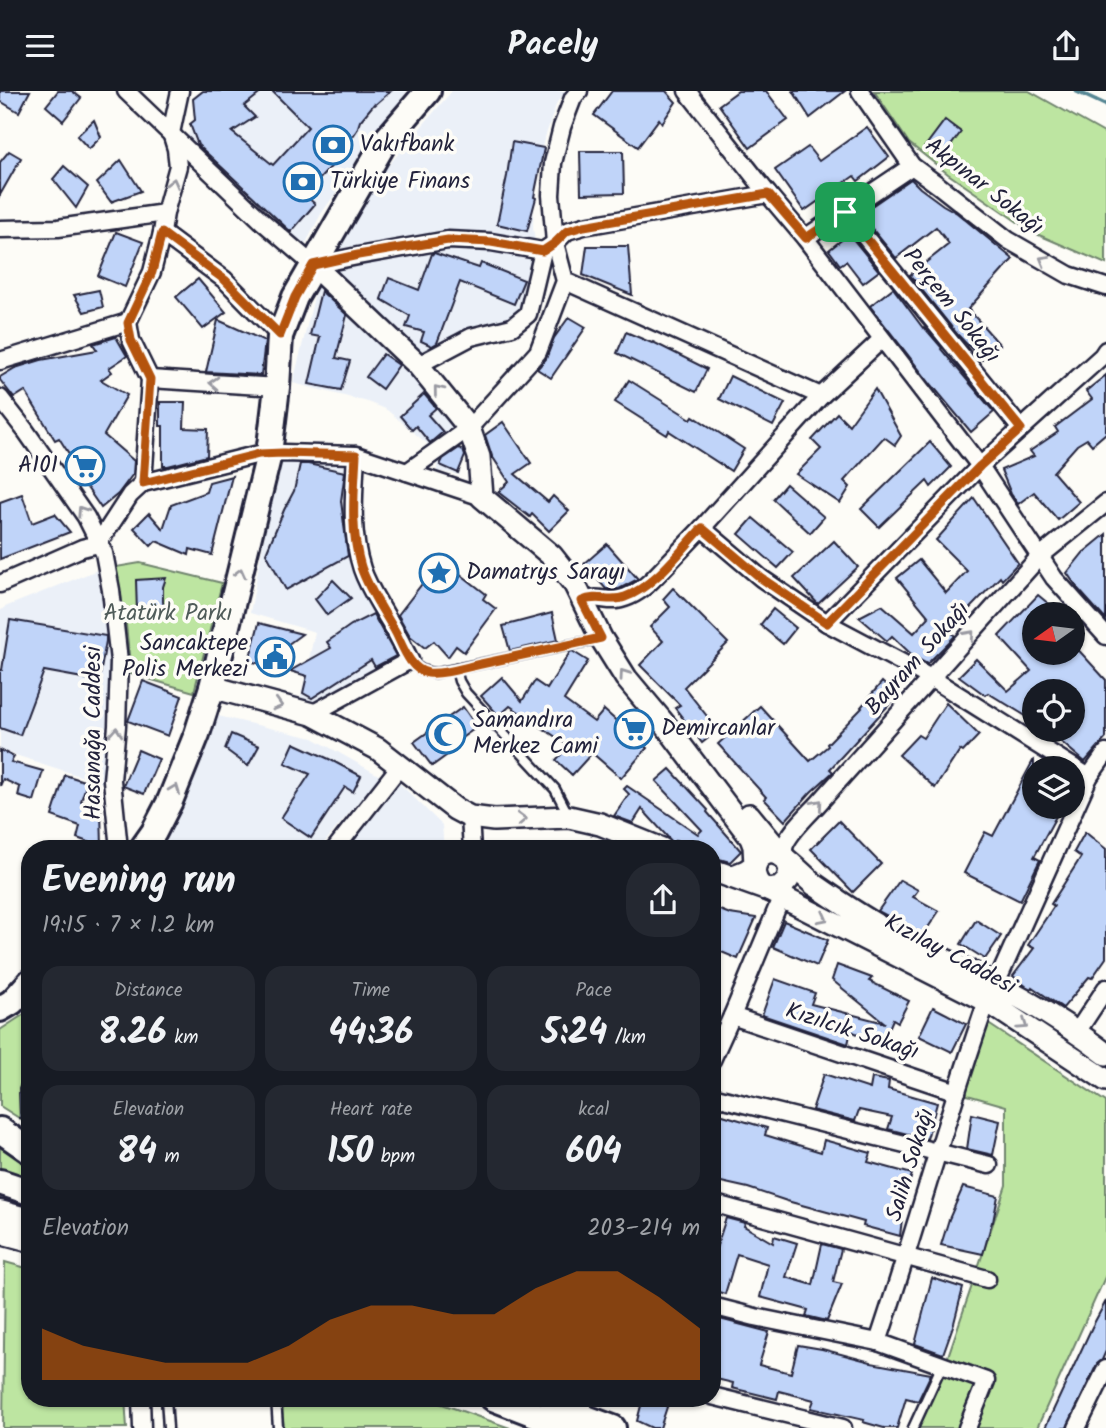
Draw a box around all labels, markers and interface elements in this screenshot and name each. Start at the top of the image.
text: Pacely [508,20,598,71]
icon: menu [21,27,59,65]
icon: share [1047,27,1085,65]
bank icon: Vakıfbank [312,124,354,166]
place label: Vakıfbank [360,127,455,163]
street label: Akpınar Sokağı [917,129,1051,245]
bank icon: Türkiye Finans [282,161,324,203]
place label: Türkiye Finans [330,164,470,200]
one-way arrow [165,177,179,189]
pin [815,182,875,242]
icon: arrive [826,193,864,231]
street label: Perçem Sokağı [893,240,1009,372]
one-way arrow [1038,255,1051,268]
one-way arrow [208,375,219,390]
one-way arrow [434,386,446,399]
supermarket icon: A101 [64,445,106,487]
place label: A101 [18,448,58,484]
one-way arrow [77,506,90,519]
place icon: Damatrys Sarayı [418,552,460,594]
place label: Damatrys Sarayı [466,555,625,591]
one-way arrow [232,567,246,579]
street label: Bayram Sokağı [857,594,979,724]
park label: Atatürk Parkı [104,596,232,632]
north arrow [1022,602,1085,665]
map controls [1022,602,1085,819]
place label: Sancaktepe Polis Merkezi [122,626,250,688]
one-way arrow [961,630,974,643]
public building icon: Sancaktepe Polis Merkezi [254,636,296,678]
street label: Hasanağa Caddesi [76,645,112,820]
one-way arrow [620,669,632,682]
button: locate [1022,679,1085,742]
one-way arrow [272,696,284,711]
place label: Samandıra Merkez Cami [473,703,599,765]
supermarket icon: Demircanlar [613,708,655,750]
place label: Demircanlar [661,711,776,747]
mosque icon: Samandıra Merkez Cami [425,713,467,755]
one-way arrow [108,726,123,737]
button: layers [1022,756,1085,819]
one-way arrow [166,784,180,796]
one-way arrow [809,799,822,812]
one-way arrow [517,811,528,826]
text: Evening run [42,852,236,912]
button: share [626,863,700,937]
street label: Kızılay Caddesi [877,905,1024,1006]
text: 19:15 · 7 × 1.2 km [42,908,214,944]
one-way arrow [816,909,828,923]
text: Distance [114,976,182,1006]
text: Time [352,976,390,1006]
text: Pace [576,976,612,1006]
street label: Kızılcık Sokağı [781,993,923,1071]
text: 8.26 [98,1006,167,1062]
text: 44:36 [329,1006,413,1062]
text: 5:24 [542,1006,607,1062]
one-way arrow [1015,1017,1028,1030]
text: km [167,1023,198,1053]
text: /km [607,1023,646,1053]
text: Elevation [112,1095,184,1125]
text: Heart rate [330,1095,412,1125]
text: kcal [578,1095,609,1125]
street label: Salih Sokağı [877,1104,945,1226]
text: 84 [117,1125,157,1181]
text: 150 [327,1125,373,1181]
text: 604 [566,1125,622,1181]
text: m [157,1142,180,1172]
text: bpm [373,1142,415,1172]
text: Elevation [42,1211,129,1247]
text: 203–214 m [587,1211,700,1247]

